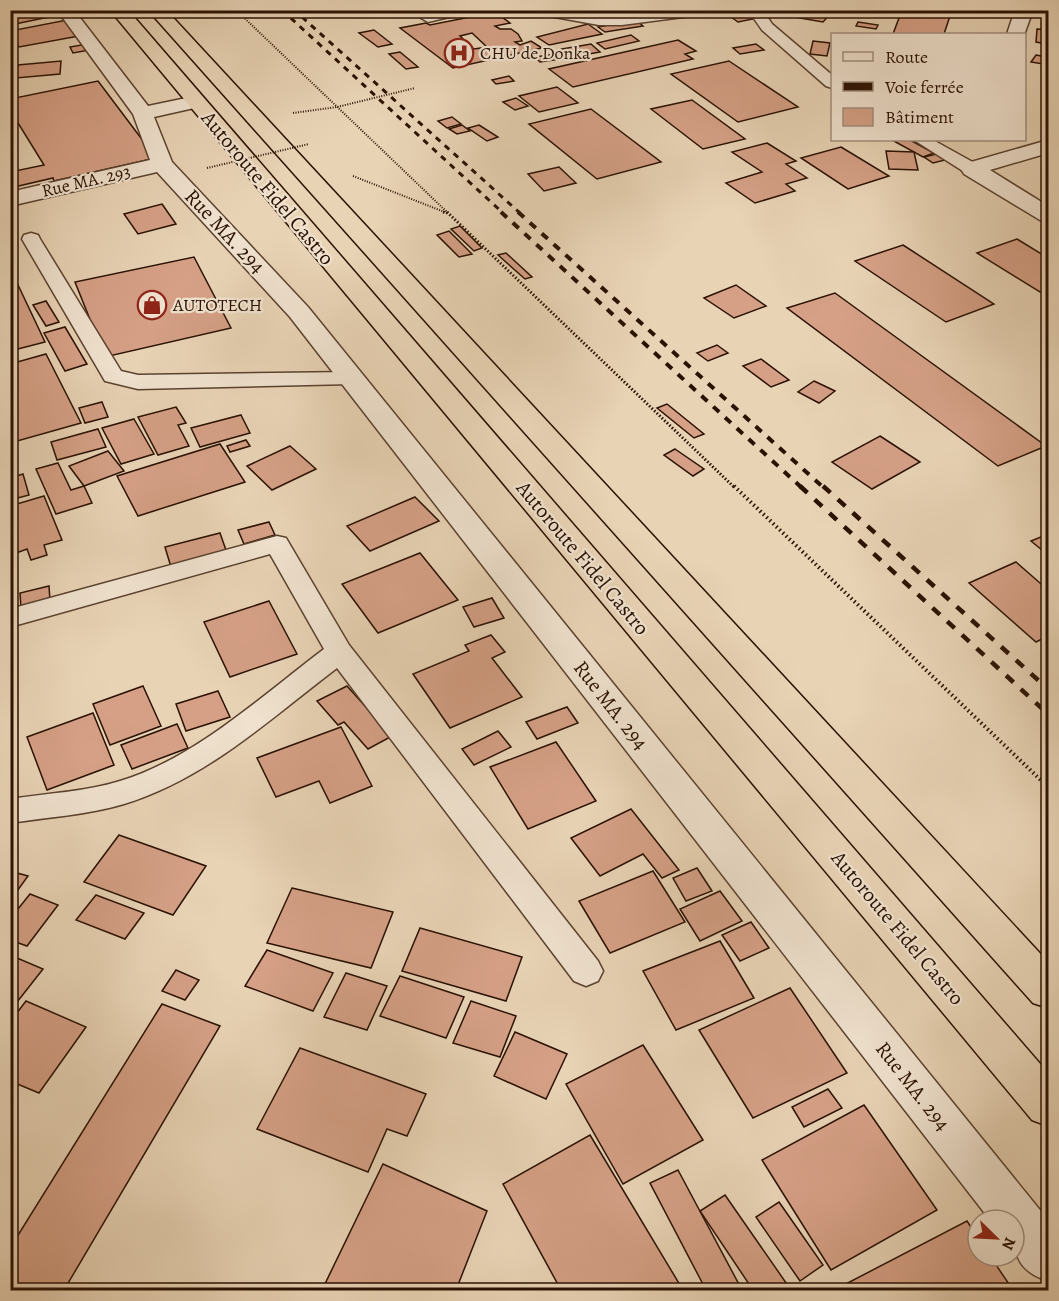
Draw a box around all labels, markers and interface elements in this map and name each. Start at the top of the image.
legend [831,33,1026,141]
hospital icon: CHU de Donka [443,37,475,69]
place label: CHU de Donka [480,41,591,65]
text: Route [885,45,928,69]
text: Voie ferrée [884,75,964,99]
street label: Autoroute Fidel Castro [194,104,341,271]
text: Bâtiment [885,105,954,129]
street label: Rue MA. 293 [39,159,133,203]
street label: Rue MA. 294 [178,183,272,279]
shop icon: AUTOTECH [136,289,168,321]
place label: AUTOTECH [172,293,262,317]
street label: Autoroute Fidel Castro [509,474,656,641]
street label: Rue MA. 294 [567,654,655,756]
street label: Autoroute Fidel Castro [824,844,971,1011]
street label: Rue MA. 294 [869,1035,957,1137]
north arrow [966,1208,1026,1268]
text: N [996,1234,1021,1254]

